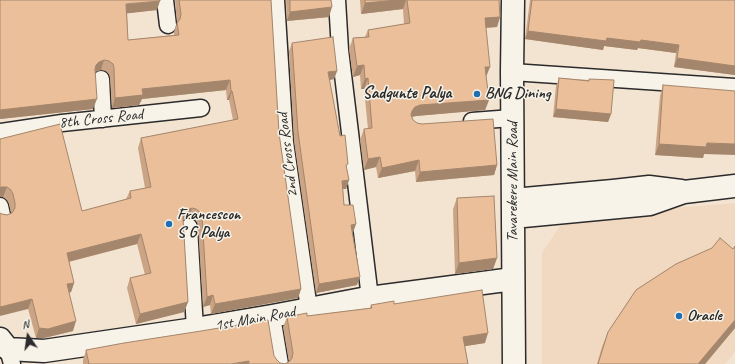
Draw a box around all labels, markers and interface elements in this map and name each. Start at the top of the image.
district label: Sadgunte Palya [362,84,452,104]
place label: BNG Dining [485,84,551,104]
marker: BNG Dining [472,89,482,99]
street label: 8th Cross Road [58,105,144,133]
street label: 2nd Cross Road [273,112,303,198]
street label: Tavarekere Main Road [503,122,523,242]
place label: Francescon S G Palya [177,205,240,243]
marker: Francescon S G Palya [164,219,174,229]
street label: 1st Main Road [213,302,297,336]
place label: Oracle [687,306,722,326]
marker: Oracle [674,311,684,321]
north arrow [8,316,48,356]
text: N [20,317,30,332]

